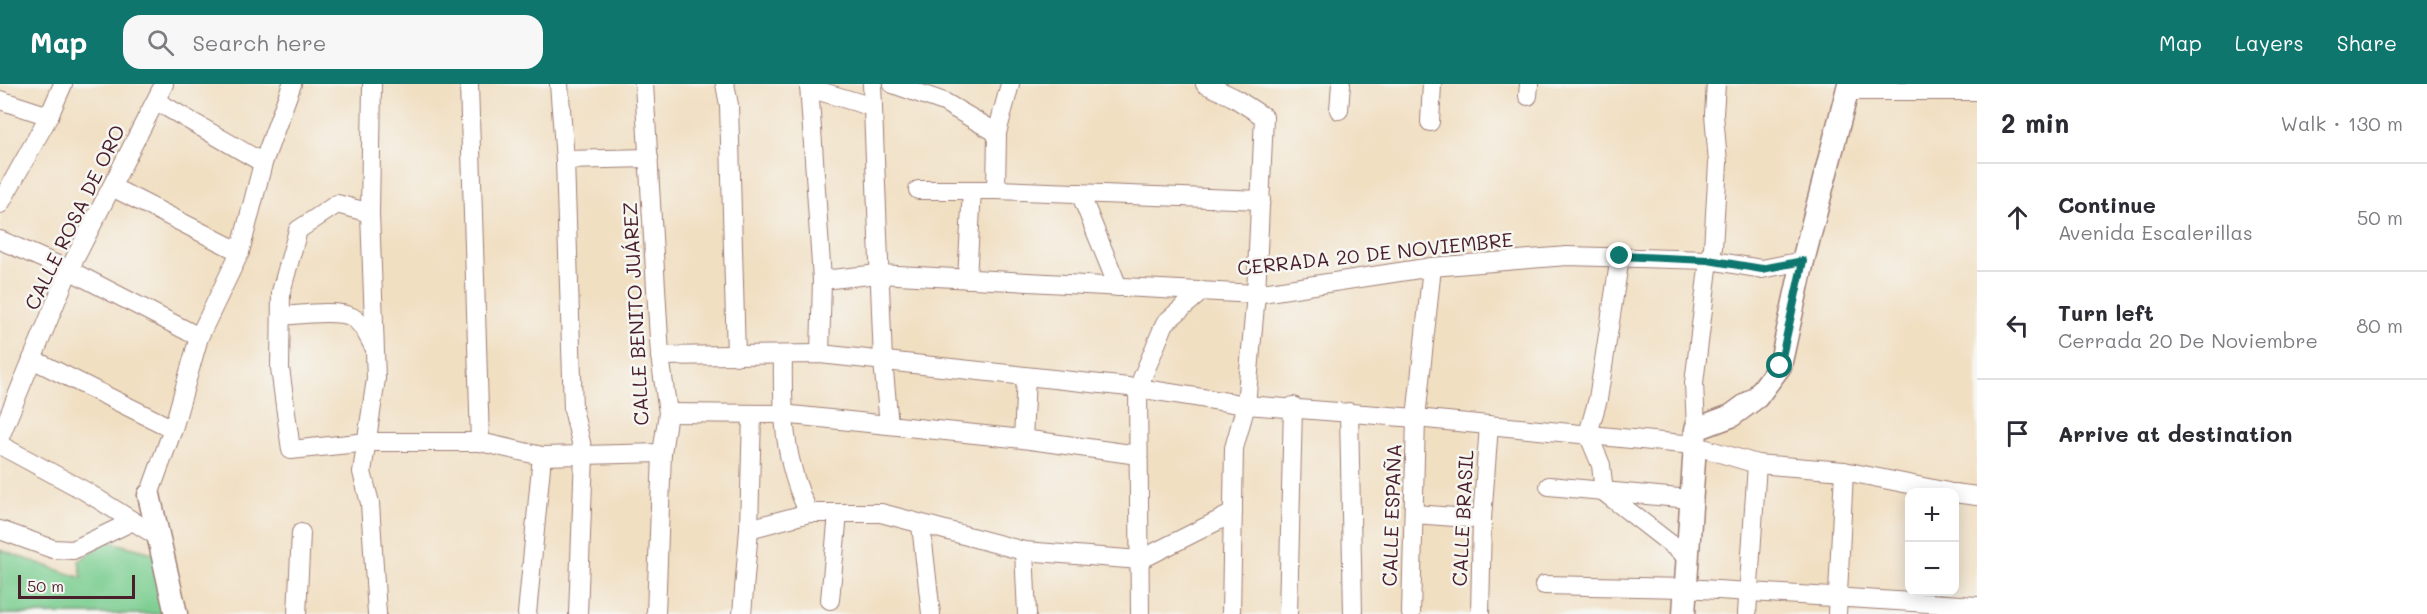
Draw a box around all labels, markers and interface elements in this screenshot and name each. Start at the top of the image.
search box [123,15,543,69]
text: Map [30,24,87,60]
icon: search [144,26,177,59]
text: Search here [192,28,326,57]
text: Map [2159,29,2202,56]
text: Layers [2235,29,2304,56]
text: Share [2337,29,2397,56]
text: 2 min [2001,106,2069,140]
text: Walk · 130 m [2280,110,2403,136]
street label: CALLE ROSA DE ORO [18,120,130,314]
text: Continue [2058,190,2156,219]
icon: ahead [2001,201,2034,234]
street label: CALLE BENITO JUÁREZ [616,202,654,426]
text: 50 m [2357,204,2403,230]
text: Avenida Escalerillas [2058,219,2253,245]
street label: CERRADA 20 DE NOVIEMBRE [1236,226,1514,280]
route end [1606,242,1632,268]
text: Turn left [2058,298,2154,327]
icon: left [2001,309,2034,342]
text: 80 m [2356,312,2403,338]
text: Cerrada 20 De Noviembre [2058,327,2318,353]
route start [1766,352,1792,378]
icon: arrive [2001,417,2034,450]
text: Arrive at destination [2058,419,2293,448]
street label: CALLE ESPAÑA [1376,443,1406,587]
street label: CALLE BRASIL [1445,449,1479,587]
map controls [1905,488,1959,596]
button: + [1905,488,1959,542]
button: − [1905,542,1959,596]
scale bar [18,572,135,600]
text: 50 m [27,575,64,596]

